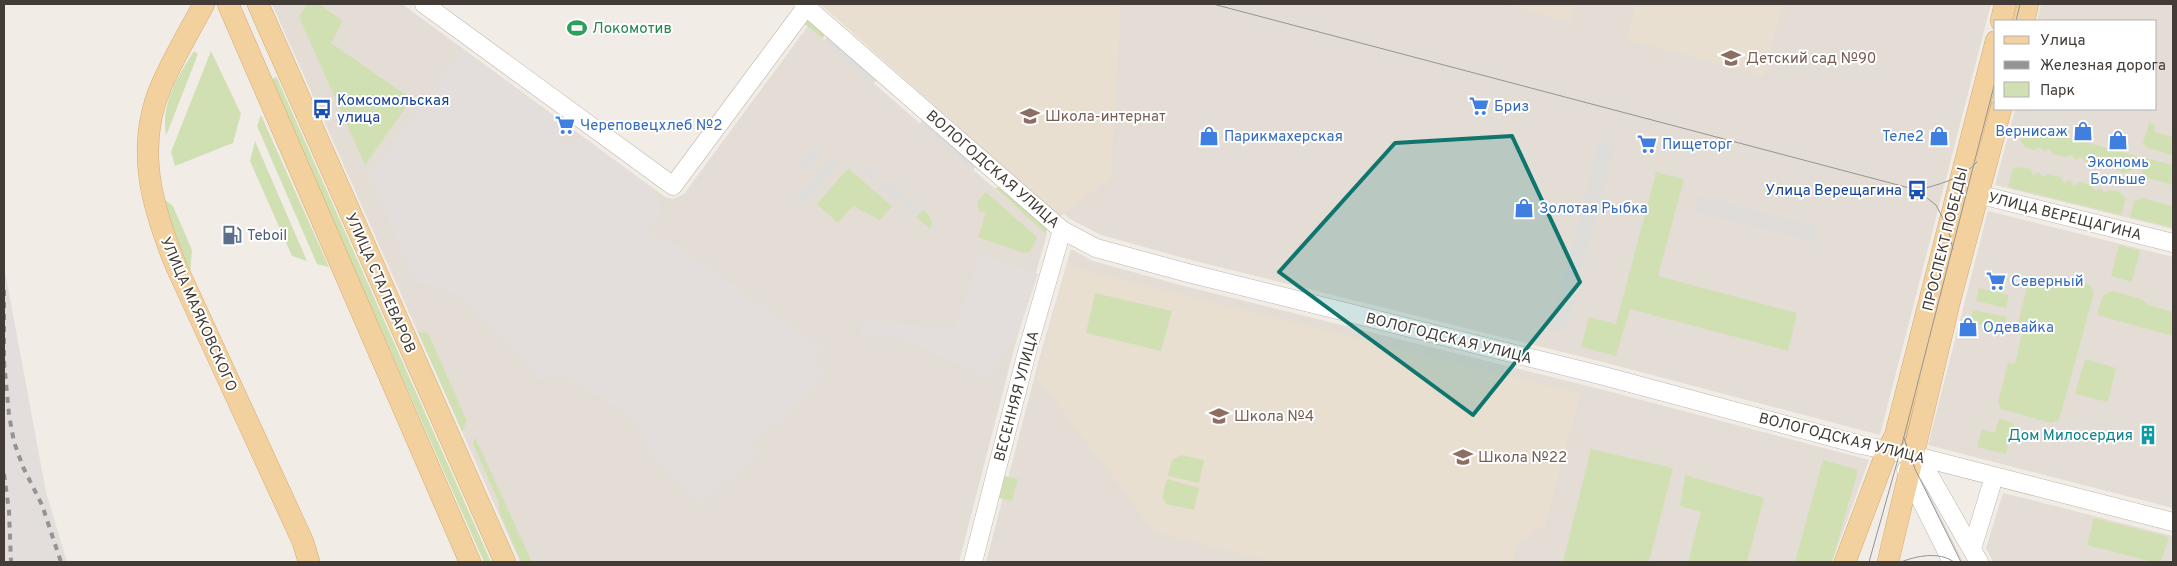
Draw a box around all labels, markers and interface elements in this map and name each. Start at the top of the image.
sports icon: Локомотив [566,17,588,39]
place label: Локомотив [592,20,672,39]
legend [1994,20,2157,110]
text: Улица [2040,32,2085,51]
school or university icon: Детский сад №90 [1720,47,1742,69]
place label: Детский сад №90 [1746,50,1876,69]
text: Железная дорога [2040,57,2166,76]
text: Парк [2040,82,2075,101]
place label: Комсомольская улица [337,92,449,128]
supermarket icon: Бриз [1468,95,1490,117]
bus stop icon: Комсомольская улица [311,98,333,120]
place label: Бриз [1494,98,1529,117]
school or university icon: Школа-интернат [1019,105,1041,127]
street label: ВОЛОГОДСКАЯ УЛИЦА [921,107,1063,233]
place label: Школа-интернат [1045,108,1166,127]
supermarket icon: Череповецхлеб №2 [554,114,576,136]
place label: Череповецхлеб №2 [580,117,722,136]
shop icon: Вернисаж [2072,120,2094,142]
place label: Вернисаж [1995,123,2068,142]
shop icon: Парикмахерская [1198,125,1220,147]
shop icon: Теле2 [1928,125,1950,147]
place label: Парикмахерская [1224,128,1343,147]
place label: Теле2 [1882,128,1924,147]
shop icon: Экономь Больше [2107,129,2129,151]
supermarket icon: Пищеторг [1636,133,1658,155]
place label: Пищеторг [1662,136,1732,155]
place label: Экономь Больше [2087,154,2149,190]
street label: ПРОСПЕКТ ПОБЕДЫ [1919,165,1974,313]
bus stop icon: Улица Верещагина [1906,179,1928,201]
place label: Улица Верещагина [1765,182,1902,201]
street label: УЛИЦА ВЕРЕЩАГИНА [1986,189,2144,246]
shop icon: Золотая Рыбка [1513,197,1535,219]
place label: Золотая Рыбка [1539,200,1648,219]
street label: УЛИЦА СТАЛЕВАРОВ [340,211,419,357]
fuel station icon: Teboil [221,224,243,246]
place label: Teboil [247,227,287,246]
street label: УЛИЦА МАЯКОВСКОГО [155,234,240,395]
supermarket icon: Северный [1985,270,2007,292]
place label: Северный [2011,273,2084,292]
street label: ВОЛОГОДСКАЯ УЛИЦА [1364,310,1534,369]
shop icon: Одевайка [1957,316,1979,338]
place label: Одевайка [1983,319,2054,338]
street label: ВЕСЕННЯЯ УЛИЦА [991,329,1044,464]
school or university icon: Школа №4 [1208,405,1230,427]
place label: Школа №4 [1234,408,1314,427]
street label: ВОЛОГОДСКАЯ УЛИЦА [1757,410,1927,469]
building icon: Дом Милосердия [2137,424,2159,446]
place label: Дом Милосердия [2008,427,2133,446]
school or university icon: Школа №22 [1452,446,1474,468]
place label: Школа №22 [1478,449,1567,468]

